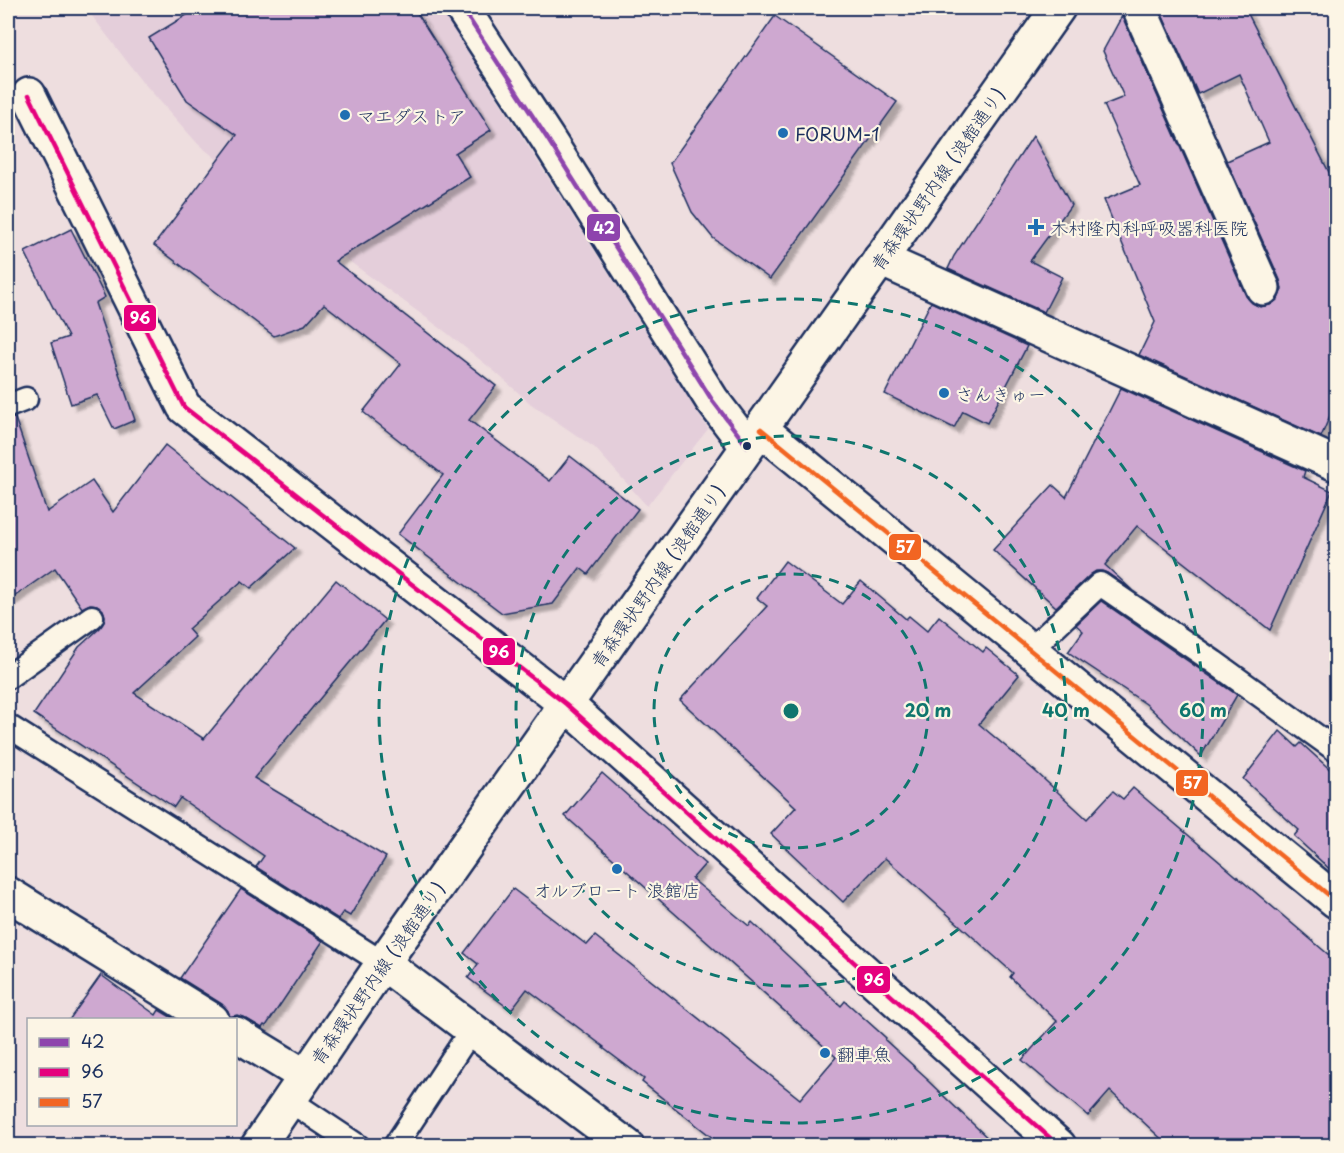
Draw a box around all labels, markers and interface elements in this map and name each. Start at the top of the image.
street label: 青森環状野内線 (浪館通り) [863,82,1011,276]
place label: マエダストア [357,102,466,129]
marker: マエダストア [338,108,352,122]
place label: FORUM-1 [795,120,880,147]
marker: FORUM-1 [776,126,790,140]
line badge: 42 [586,213,621,242]
place label: 木村隆内科呼吸器科医院 [1050,214,1248,241]
text: 42 [593,215,615,239]
marker: 木村隆内科呼吸器科医院 [1027,218,1045,236]
line badge: 96 [123,304,157,332]
text: 96 [130,305,150,329]
place label: さんきゅー [956,380,1046,407]
marker: さんきゅー [937,386,951,400]
unlabelled marker [741,440,753,452]
street label: 青森環状野内線 (浪館通り) [583,479,731,673]
line badge: 57 [888,533,922,561]
text: 57 [895,534,915,558]
line badge: 96 [482,637,516,666]
text: 96 [489,639,509,663]
text: 20 m [905,696,951,723]
text: 40 m [1042,696,1090,723]
text: 60 m [1179,696,1227,723]
centre of rings [781,701,801,721]
line badge: 57 [1175,769,1209,797]
text: 57 [1182,770,1202,794]
marker: オルブロート 浪館店 [610,862,624,876]
street label: 青森環状野内線 (浪館通り) [303,876,451,1070]
place label: オルブロート 浪館店 [534,876,700,903]
line badge: 96 [856,965,891,994]
text: 96 [864,967,884,991]
legend [27,1018,237,1126]
text: 42 [81,1027,105,1054]
place label: 翻車魚 [837,1040,891,1067]
marker: 翻車魚 [818,1046,832,1060]
text: 96 [81,1057,104,1084]
text: 57 [81,1087,103,1114]

